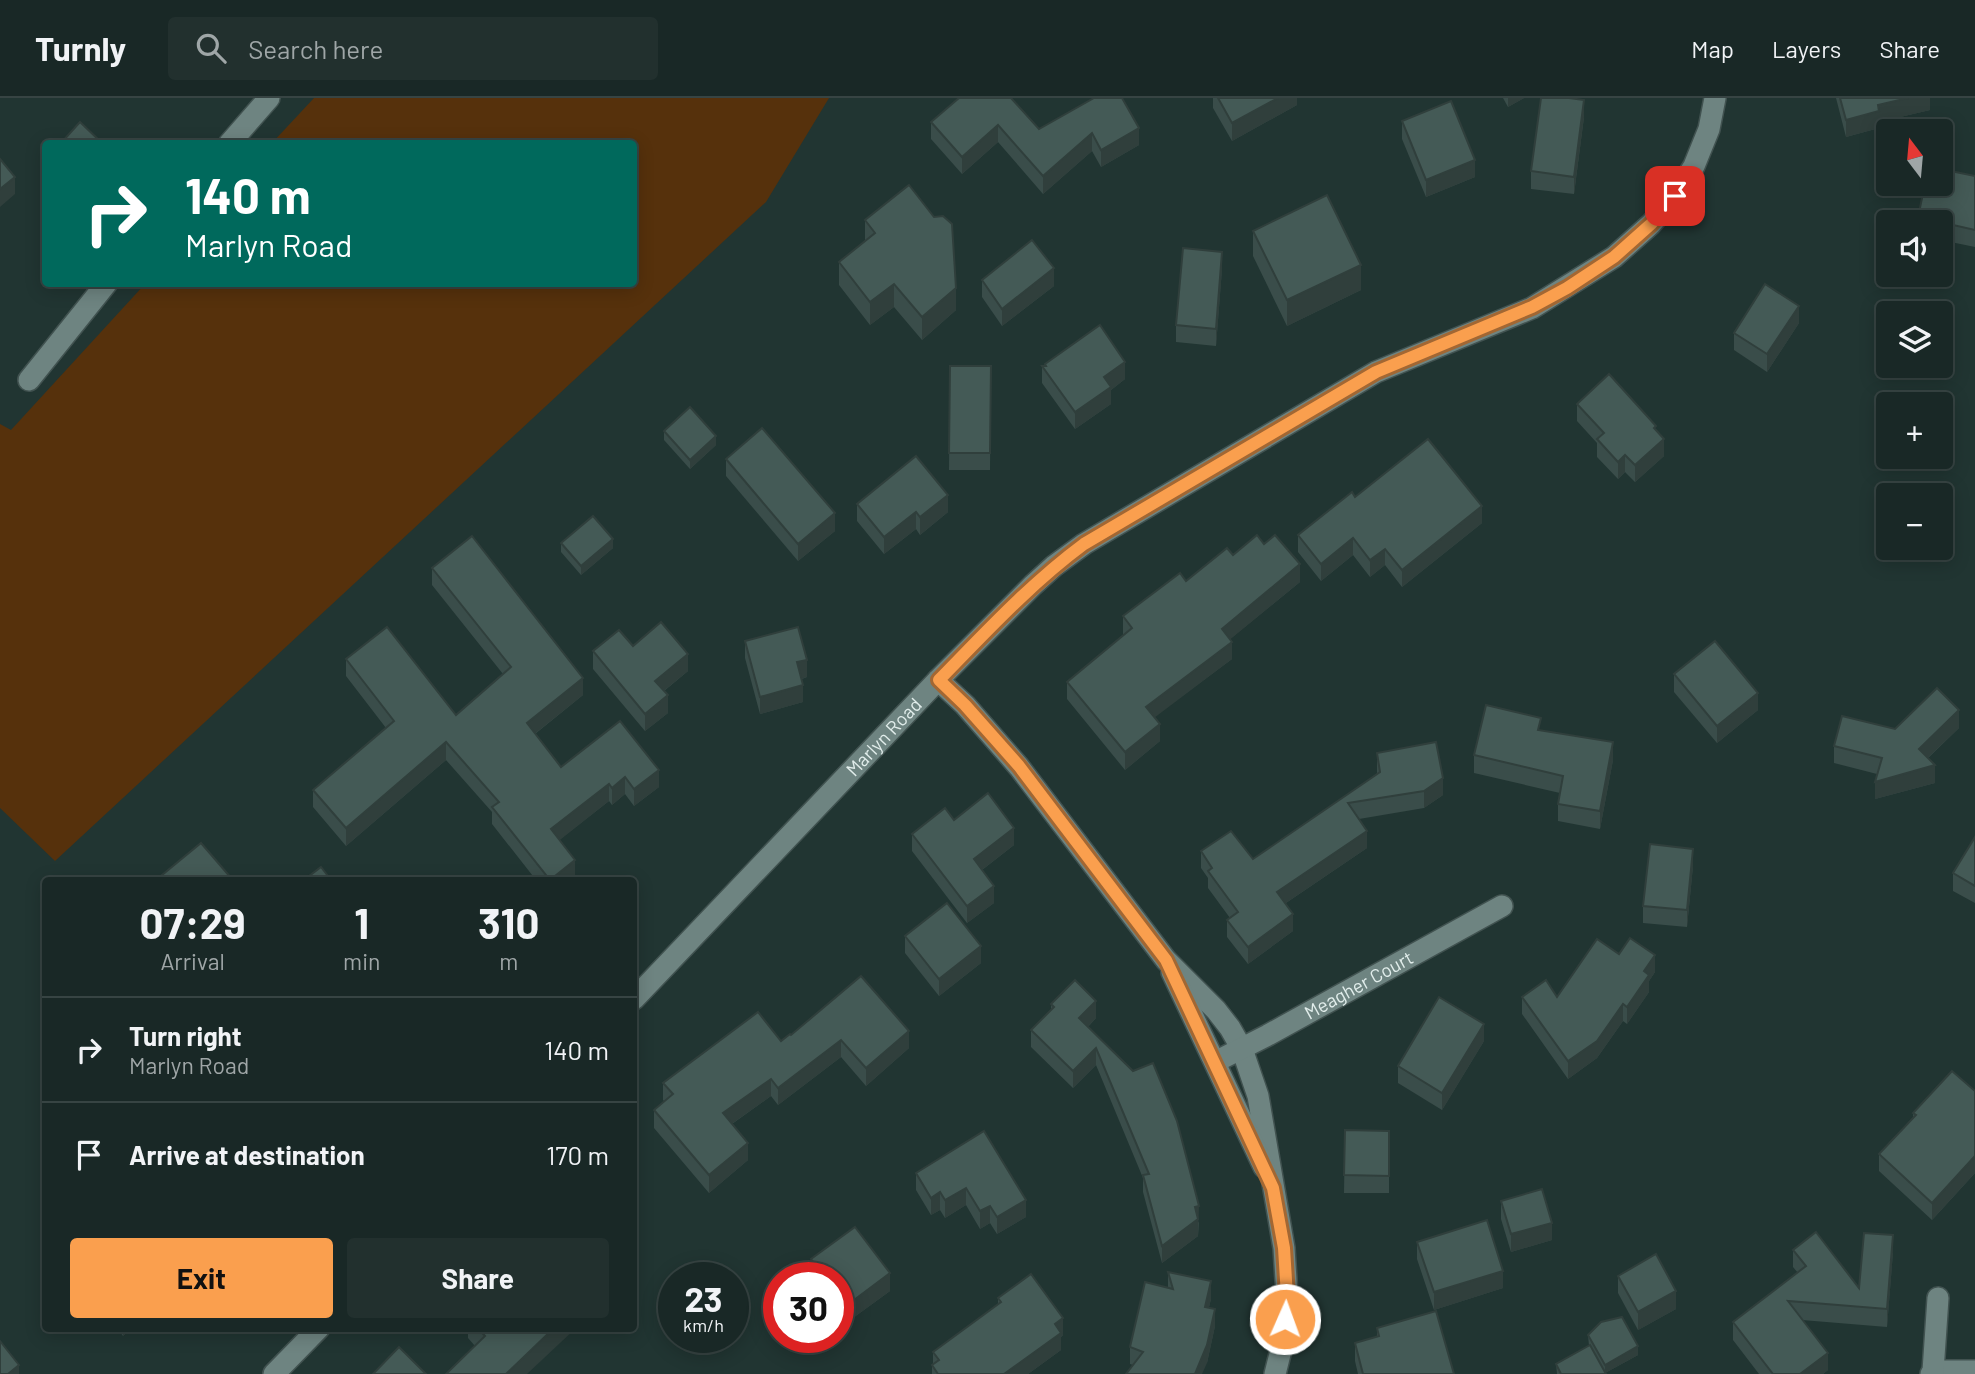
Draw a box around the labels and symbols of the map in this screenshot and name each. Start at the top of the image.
north arrow [1876,119,1953,196]
pin [1645,166,1705,226]
street label: Marlyn Road [841,693,926,781]
street label: Meagher Court [1300,945,1417,1024]
speed limit sign: 30 [763,1262,854,1353]
position arrow [1248,1282,1322,1356]

